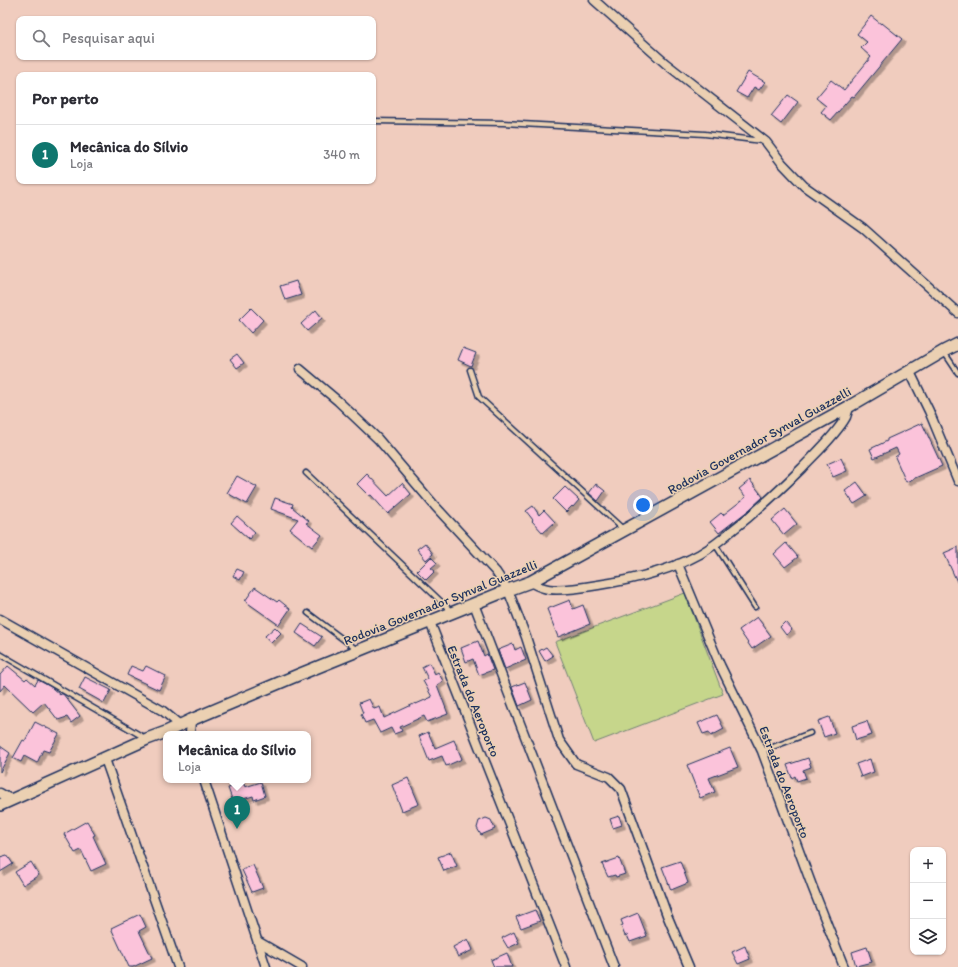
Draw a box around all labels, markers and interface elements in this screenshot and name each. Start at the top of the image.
search box [16,16,376,60]
icon: search [30,27,52,49]
text: Pesquisar aqui [62,29,155,47]
text: Por perto [32,88,99,108]
text: Mecânica do Sílvio [70,138,188,156]
text: 1 [42,147,48,162]
text: 340 m [323,147,360,162]
text: Loja [70,156,93,171]
street label: Rodovia Governador Synval Guazzelli [665,384,854,497]
your location [633,495,653,515]
street label: Rodovia Governador Synval Guazzelli [341,557,539,648]
street label: Estrada do Aeroporto [444,643,503,759]
street label: Estrada do Aeroporto [756,724,813,841]
popup [163,731,311,783]
text: Mecânica do Sílvio [178,741,296,759]
text: Loja [178,759,201,774]
pin: 1 [224,796,250,829]
map controls [910,847,946,955]
button: + [910,847,946,883]
button: − [910,883,946,919]
button: layers [910,919,946,955]

